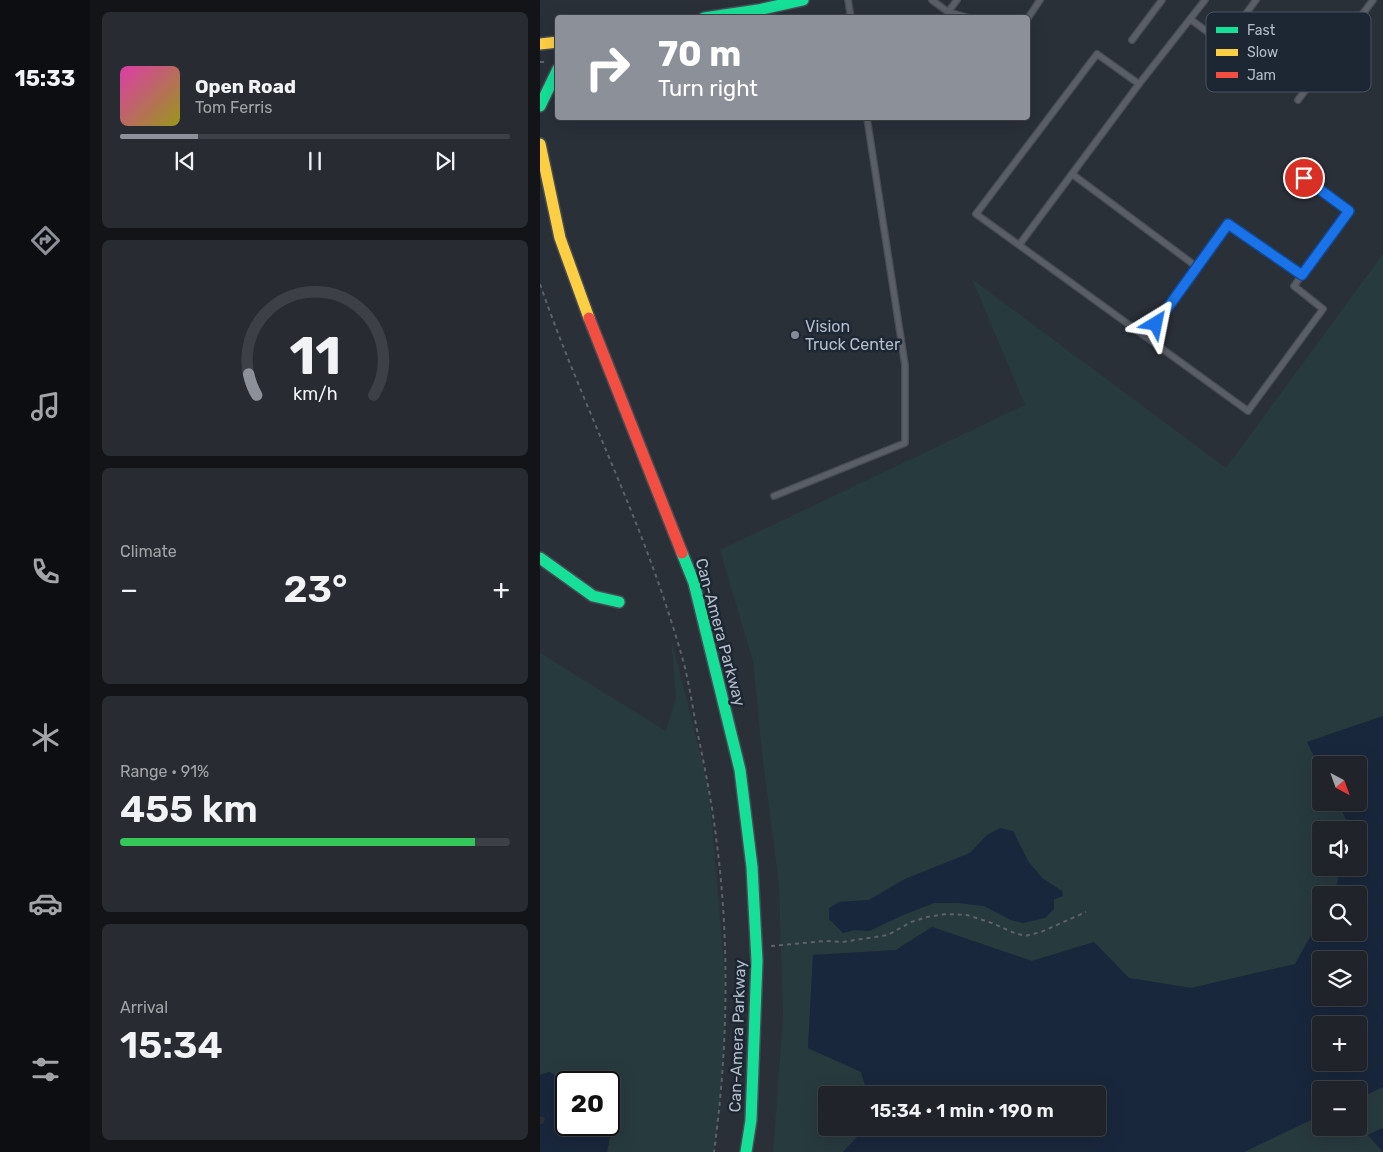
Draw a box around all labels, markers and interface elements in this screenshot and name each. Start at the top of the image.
legend [1206,12,1371,92]
text: Fast [1247,22,1276,39]
text: 70 m [658,33,741,75]
icon: right [575,35,640,100]
text: Slow [1247,44,1278,61]
text: 15:33 [15,65,75,92]
text: Jam [1247,67,1276,84]
text: Open Road [195,75,296,98]
text: Turn right [658,75,758,102]
text: Tom Ferris [195,98,272,117]
icon: previous [171,147,199,175]
icon: pause [301,147,329,175]
icon: next [431,147,459,175]
pin [1283,157,1325,199]
icon: arrive [1290,164,1318,192]
icon: directions [28,223,63,258]
position arrow [1129,297,1181,349]
place label: Vision Truck Center [805,317,900,354]
text: 11 [289,325,341,387]
marker: Vision Truck Center [789,329,801,341]
text: km/h [293,383,337,404]
icon: music [28,389,63,424]
text: Climate [120,542,177,561]
icon: phone [28,554,63,589]
street label: Can-Amera Parkway [692,556,749,708]
text: 23° [283,566,347,612]
text: − [120,573,138,606]
text: + [493,573,510,606]
icon: climate [28,720,63,755]
north arrow [1312,756,1368,811]
map controls [1312,756,1367,1136]
text: Range · 91% [120,762,209,781]
text: 455 km [120,786,258,832]
button: sound [1312,821,1367,876]
icon: car [28,886,63,921]
button: search [1312,886,1367,941]
button: layers [1312,951,1367,1006]
street label: Can-Amera Parkway [725,959,750,1113]
text: Arrival [120,998,168,1017]
button: + [1312,1016,1367,1071]
text: 15:34 [120,1022,223,1068]
icon: filters [28,1052,63,1087]
speed limit sign: 20 [555,1071,620,1136]
button: − [1312,1081,1367,1136]
text: 15:34 · 1 min · 190 m [870,1099,1054,1122]

